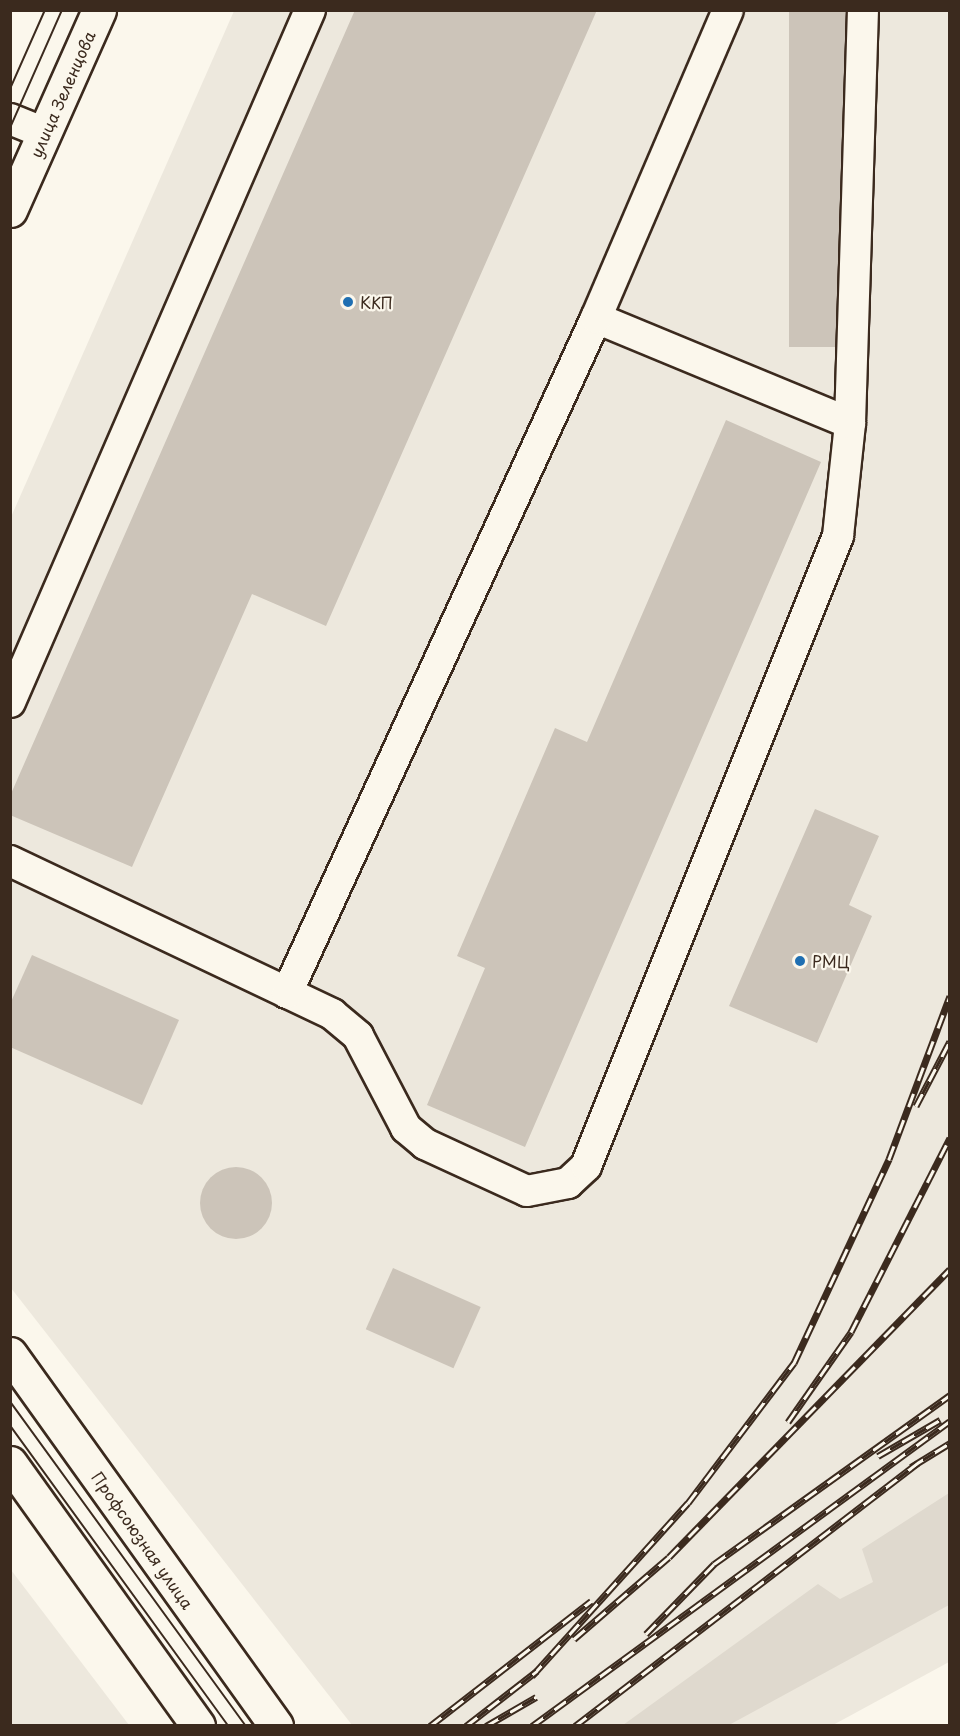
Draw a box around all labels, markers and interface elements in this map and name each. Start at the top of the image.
street label: улица Зеленцова [25,27,99,161]
place label: ККП [360,292,393,312]
marker: ККП [341,295,355,309]
place label: РМЦ [812,951,850,971]
marker: РМЦ [793,954,807,968]
street label: Профсоюзная улица [88,1467,198,1613]

